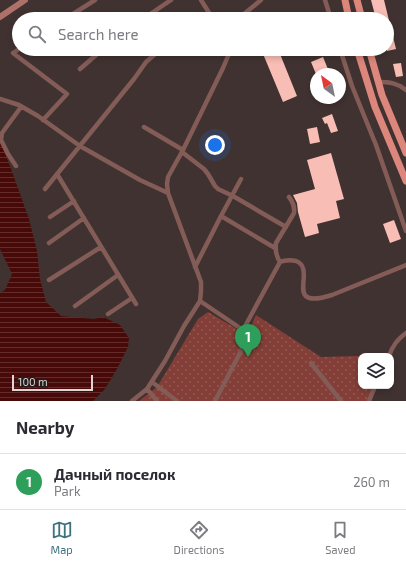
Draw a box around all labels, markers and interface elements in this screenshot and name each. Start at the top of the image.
search box [12,12,394,56]
icon: search [26,23,48,45]
text: Search here [58,25,139,43]
north arrow [310,68,346,104]
your location [205,135,225,155]
pin: 1 [235,324,261,357]
map controls [358,353,394,389]
button: layers [358,353,394,389]
scale bar [12,373,93,392]
text: 100 m [18,375,48,388]
text: Nearby [16,417,74,437]
text: Дачный поселок [54,465,175,483]
text: 1 [26,474,32,490]
text: 260 m [353,474,390,490]
text: Park [54,483,81,499]
tab: Map [51,519,73,556]
tab: Directions [174,519,224,556]
tab: Saved [325,519,356,556]

